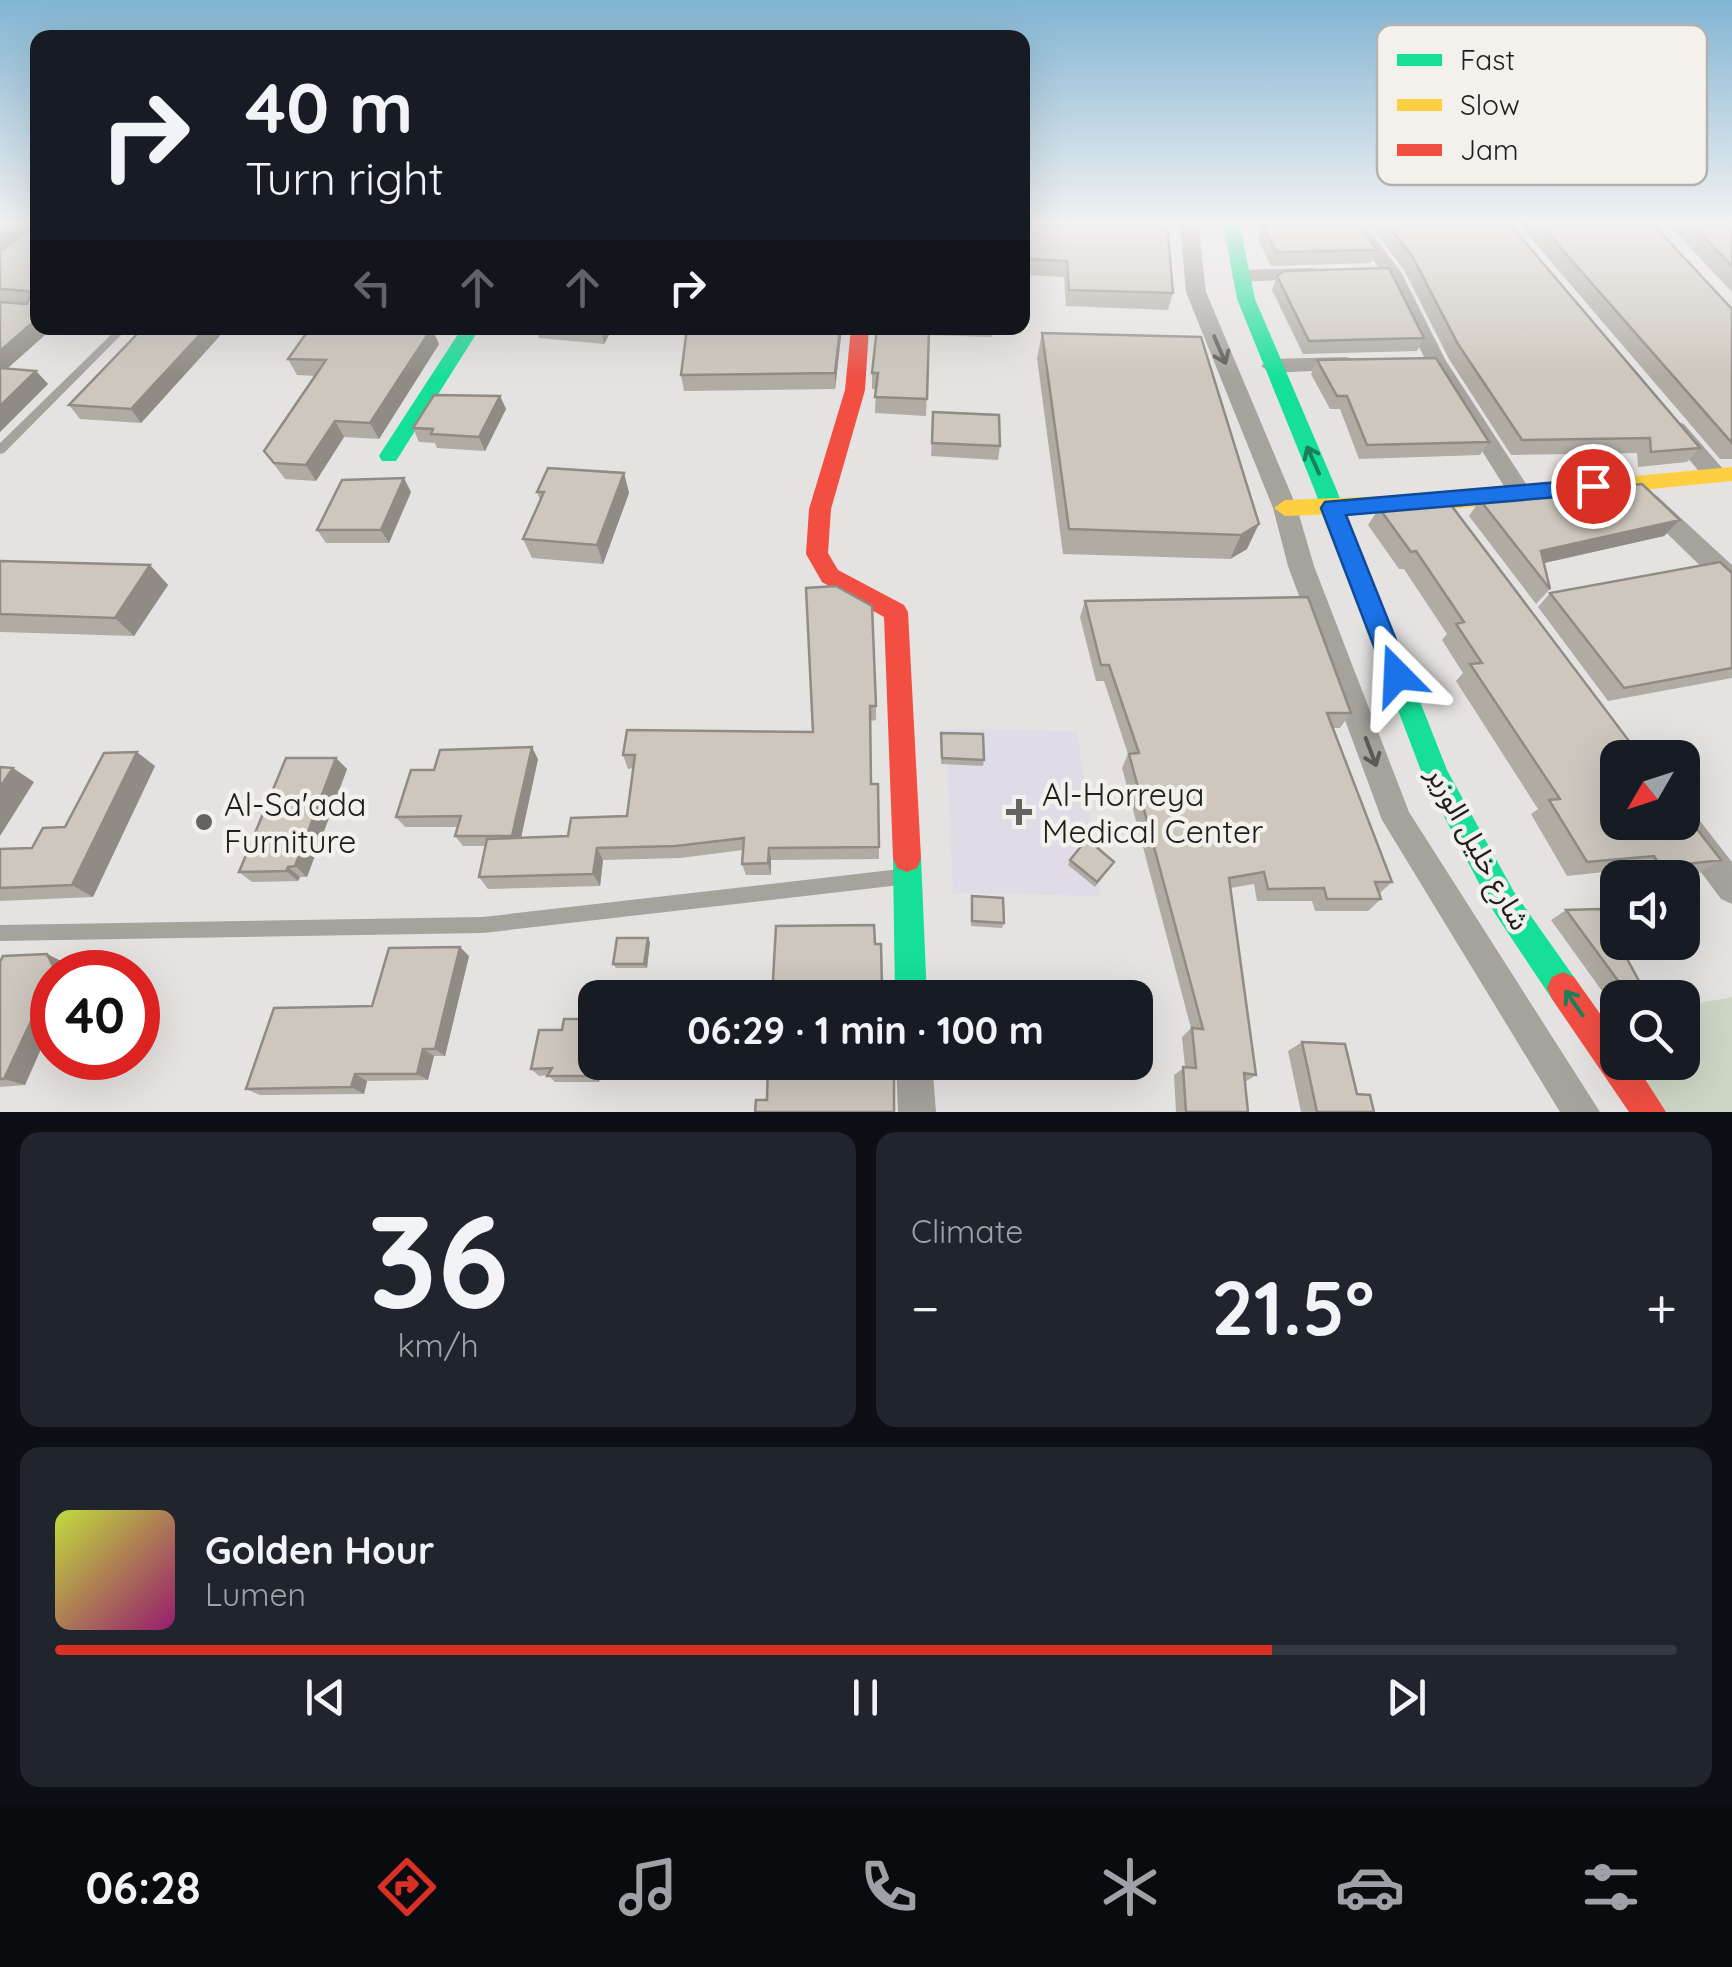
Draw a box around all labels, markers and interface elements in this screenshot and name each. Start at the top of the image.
legend [1377,25,1707,185]
text: Fast [1460,42,1515,77]
text: 40 m [245,63,413,151]
icon: right [80,70,210,200]
text: Slow [1460,87,1520,122]
text: Jam [1460,132,1519,167]
text: Turn right [245,150,444,206]
icon: left [345,260,400,315]
icon: ahead [450,260,505,315]
icon: ahead [555,260,610,315]
icon: right [660,260,715,315]
one-way arrow [1212,334,1230,365]
pin [1551,444,1636,529]
one-way arrow [1302,446,1321,476]
icon: arrive [1566,459,1621,514]
position arrow [1345,623,1449,727]
one-way arrow [1363,736,1381,767]
north arrow [1600,740,1700,840]
map controls [1600,740,1700,1080]
street label: شارع خليل الوزير [1416,759,1538,938]
place label: Al-Horreya Medical Center [1042,774,1263,851]
place label: Al-Sa'ada Furniture [224,784,366,861]
marker: Al-Horreya Medical Center [1006,799,1032,825]
marker: Al-Sa'ada Furniture [193,811,215,833]
button: sound [1600,860,1700,960]
speed limit sign: 40 [30,950,160,1080]
button: search [1600,980,1700,1080]
one-way arrow [1564,990,1585,1017]
text: 06:29 · 1 min · 100 m [687,1006,1044,1054]
text: 36 [367,1178,509,1341]
text: Climate [911,1211,1023,1251]
text: 21.5° [1211,1260,1374,1354]
text: − [911,1273,940,1342]
text: + [1646,1273,1677,1342]
text: km/h [397,1325,479,1365]
text: Golden Hour [205,1526,434,1574]
text: Lumen [205,1574,306,1614]
icon: previous [298,1670,353,1725]
icon: pause [838,1670,893,1725]
icon: next [1379,1670,1434,1725]
icon: directions [372,1852,442,1922]
icon: music [613,1852,683,1922]
icon: phone [854,1852,924,1922]
icon: climate [1095,1852,1165,1922]
icon: car [1335,1852,1405,1922]
icon: filters [1576,1852,1646,1922]
text: 06:28 [85,1859,201,1915]

